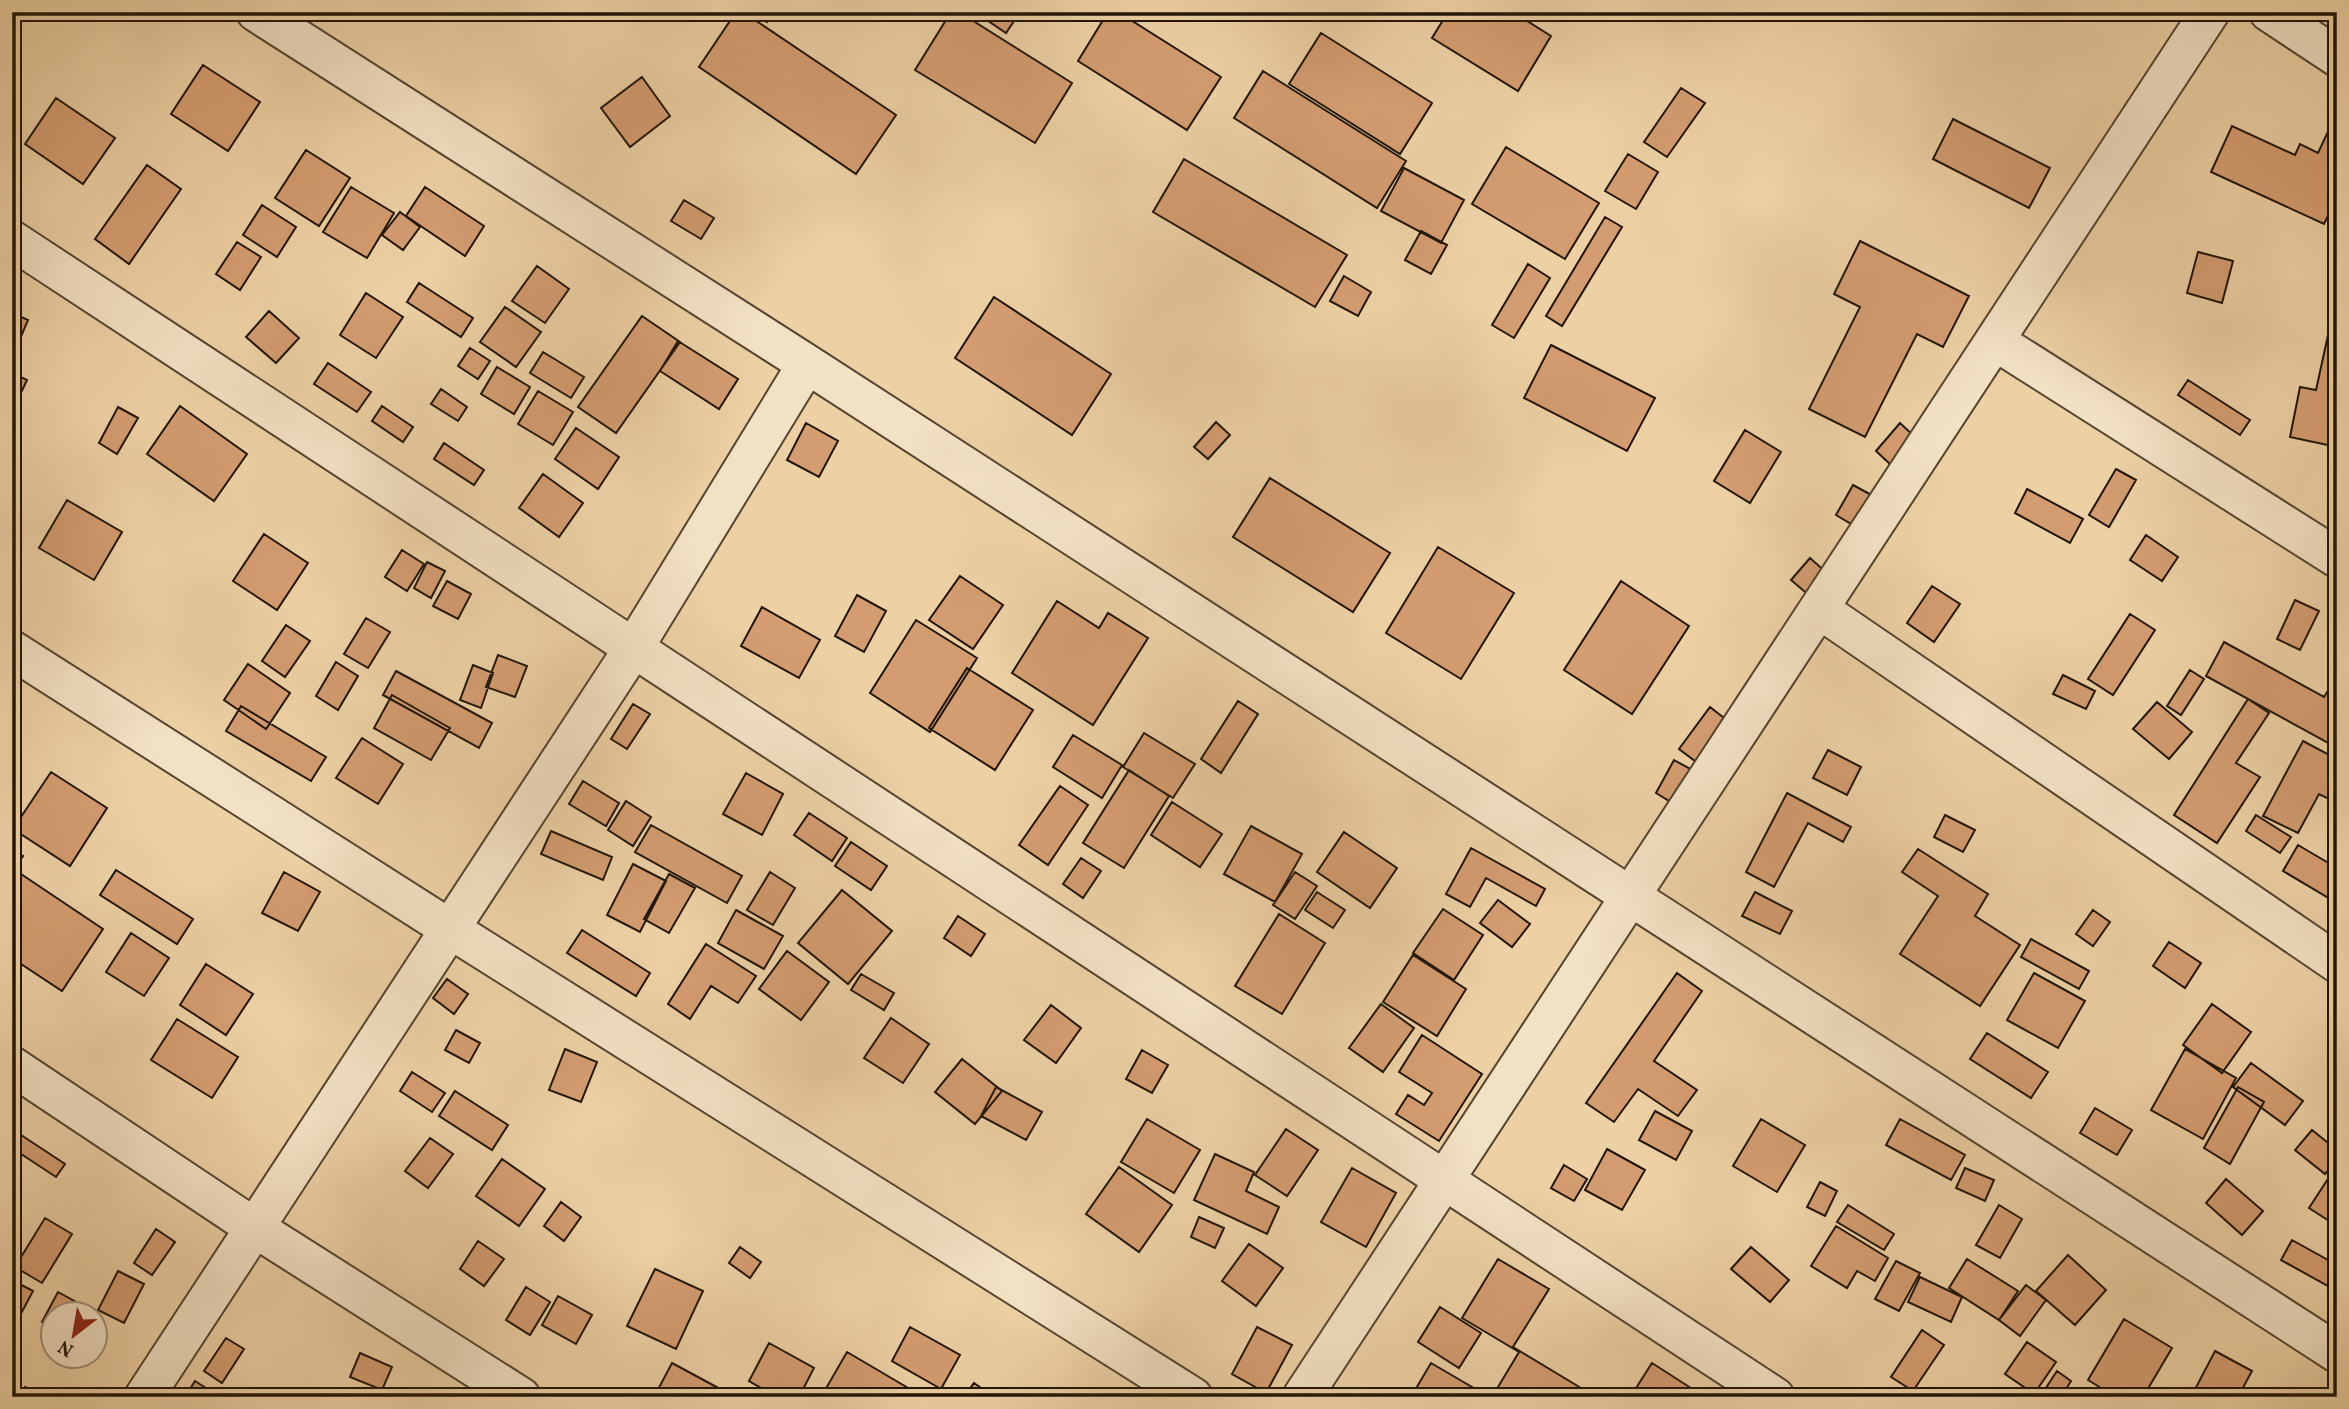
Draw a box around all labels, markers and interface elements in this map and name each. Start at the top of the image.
north arrow [38,1300,108,1370]
text: N [53,1333,79,1363]

